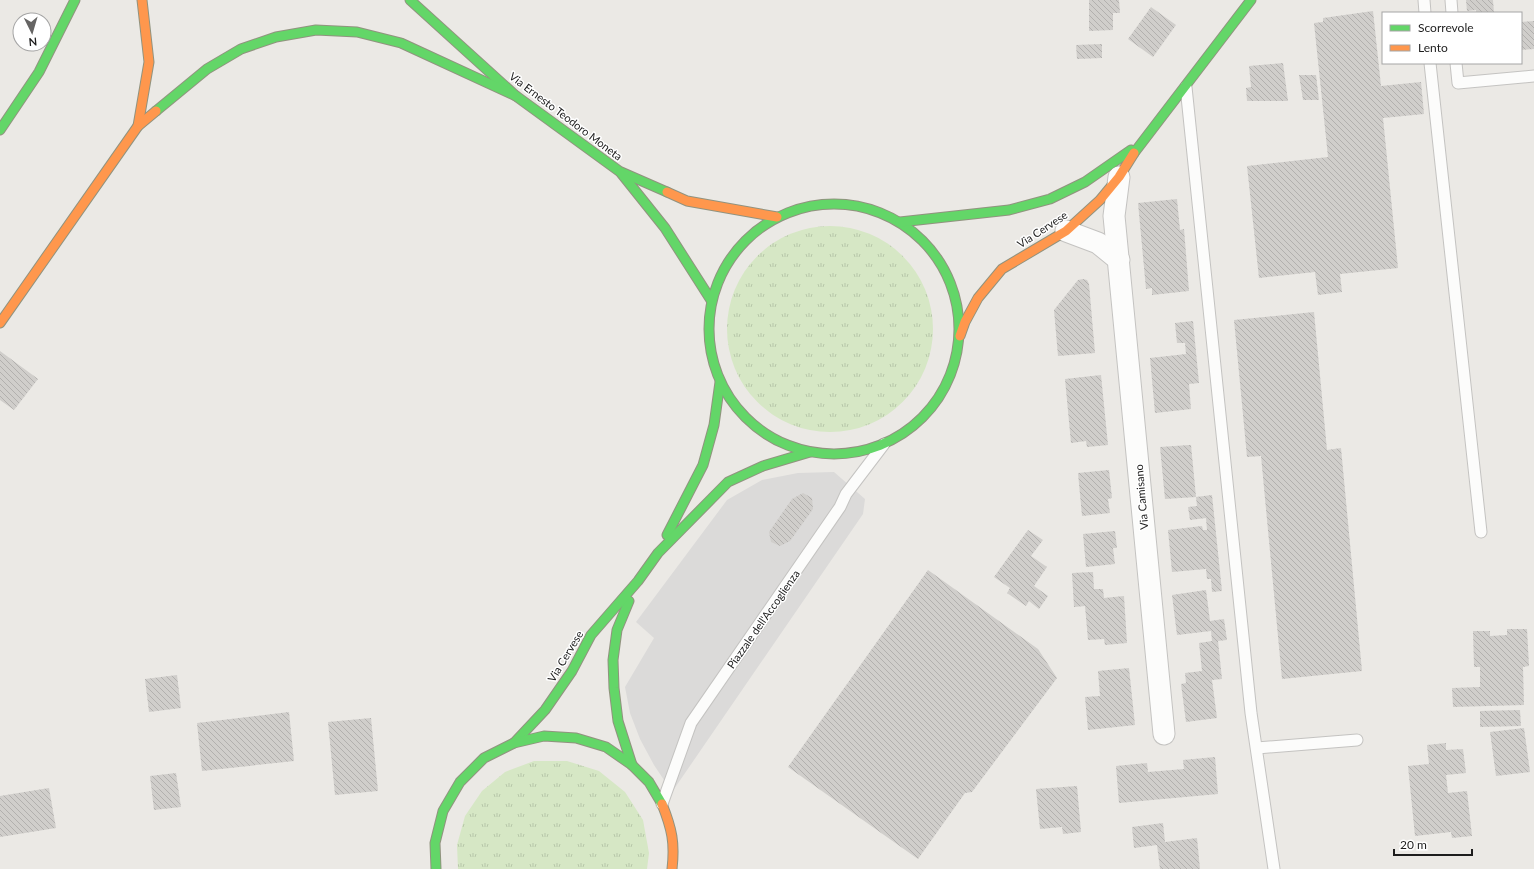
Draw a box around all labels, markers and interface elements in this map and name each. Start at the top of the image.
north arrow [12,12,52,52]
legend [1382,12,1522,64]
text: Scorrevole [1418,20,1474,35]
text: N [28,36,38,49]
text: Lento [1418,40,1448,55]
street label: Via Ernesto Teodoro Moneta [507,69,625,163]
street label: Via Cervese [1014,208,1070,250]
street label: Via Camisano [1132,464,1150,530]
street label: Piazzale dell'Accoglienza [724,567,802,671]
street label: Via Cervese [545,628,585,684]
scale bar [1394,831,1472,857]
text: 20 m [1400,837,1427,852]

